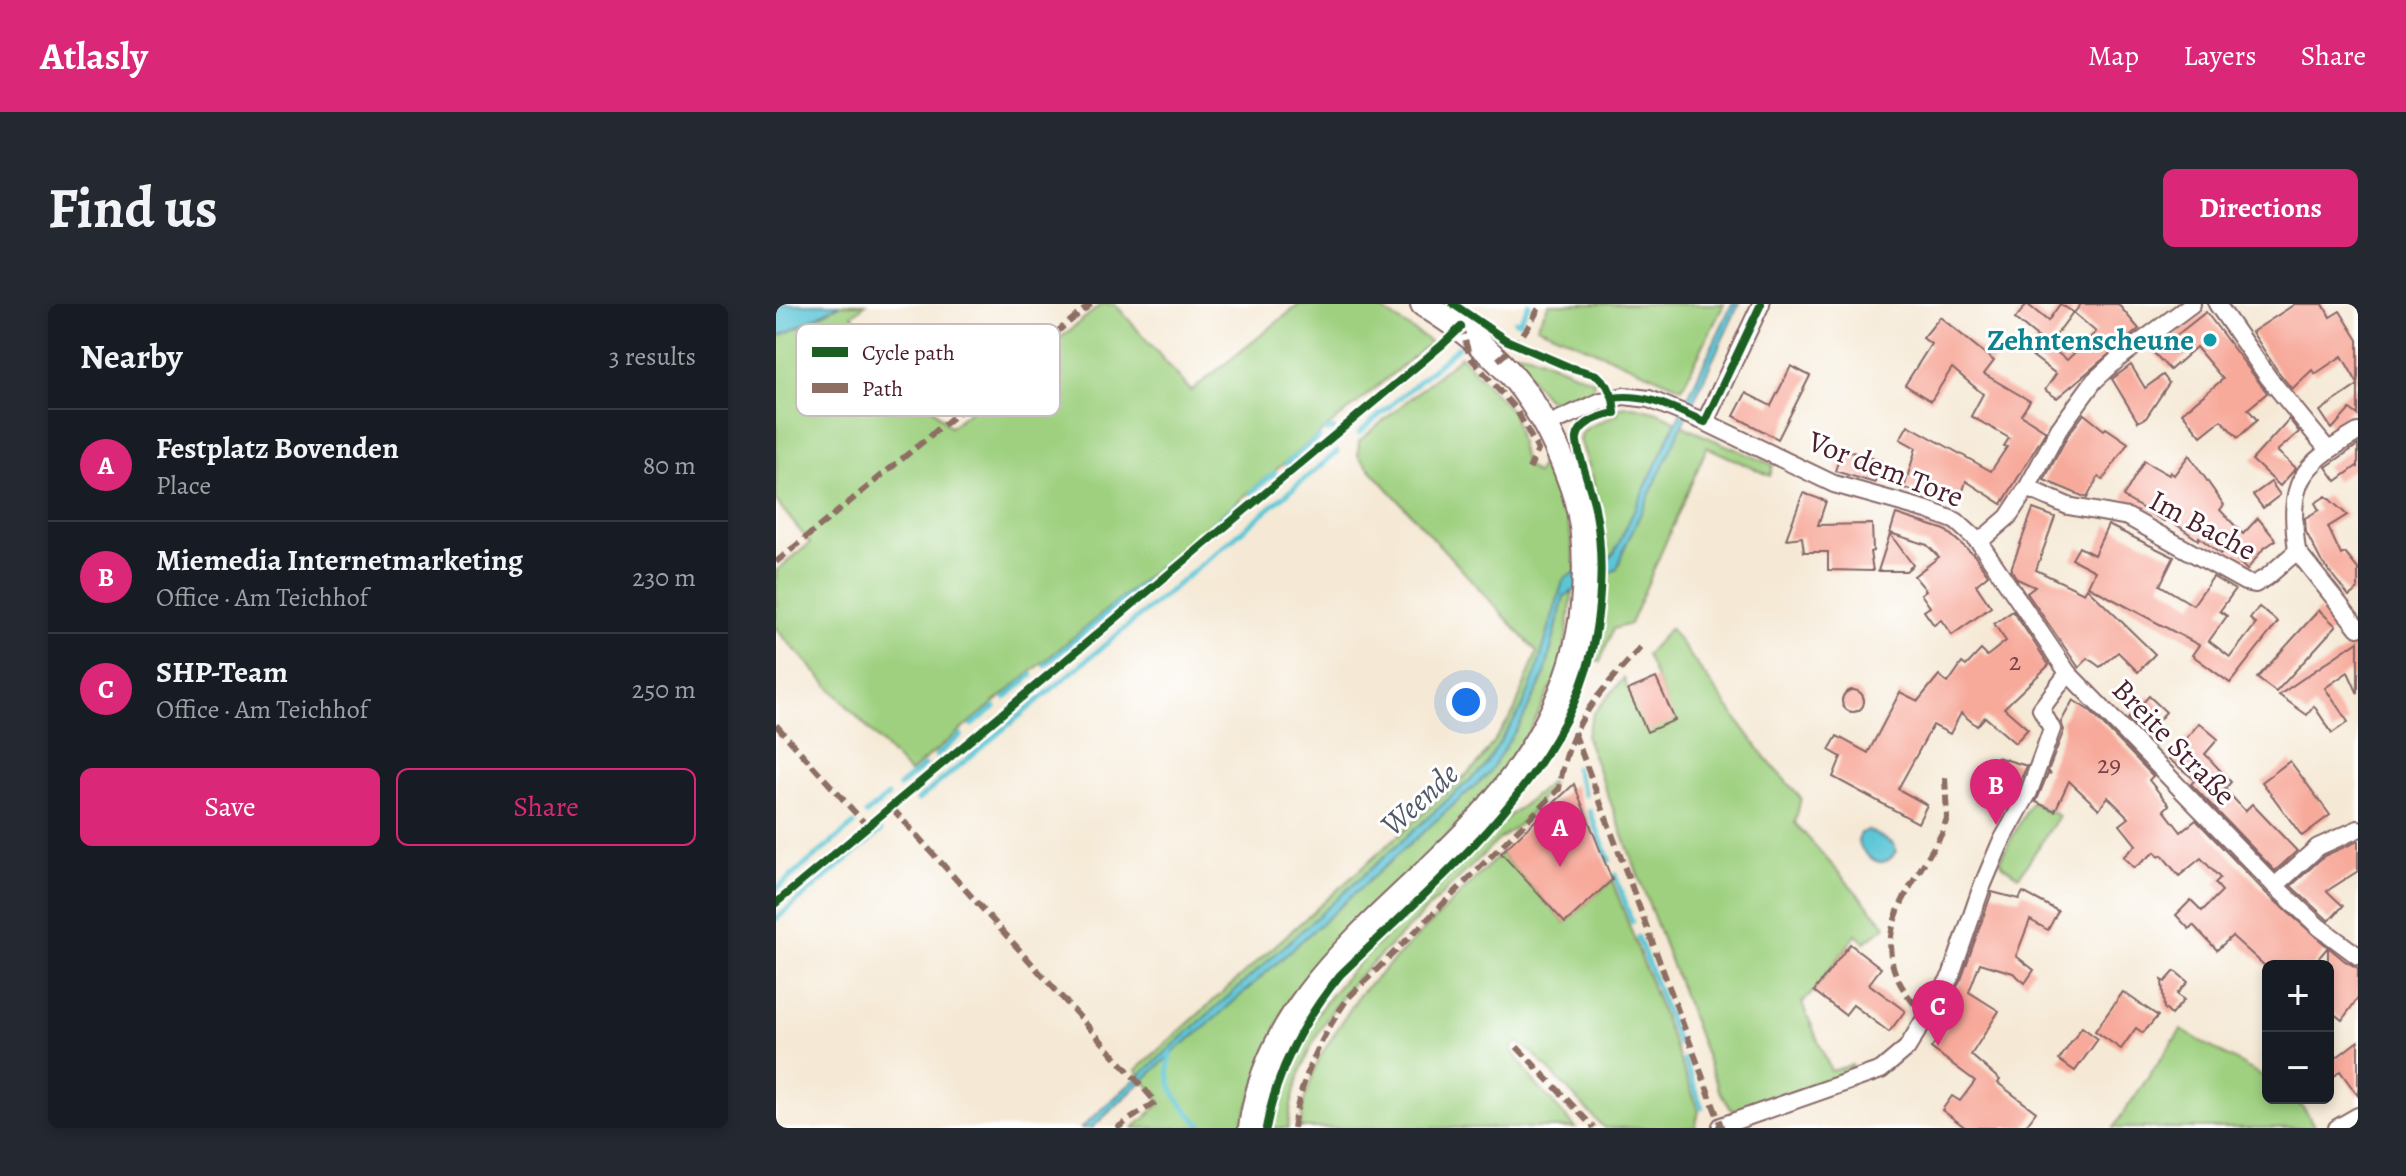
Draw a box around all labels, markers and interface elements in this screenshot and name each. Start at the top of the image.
text: Atlasly [40,30,148,82]
text: Map [2088,37,2139,75]
text: Layers [2183,37,2256,75]
text: Share [2300,37,2366,75]
button: Directions [2163,169,2358,247]
text: Find us [48,170,218,246]
place label: Zehntenscheune [1987,320,2194,360]
legend [796,324,1060,416]
marker: Zehntenscheune [2201,331,2219,349]
text: Nearby [80,333,183,380]
text: Cycle path [862,338,955,368]
text: 3 results [609,339,696,374]
text: Path [862,374,903,404]
street label: Vor dem Tore [1802,421,1969,517]
text: Festplatz Bovenden [156,428,399,468]
text: A [98,448,114,483]
text: 80 m [643,448,696,483]
text: Place [156,468,211,503]
street label: Im Bache [2143,480,2263,570]
text: Miemedia Internetmarketing [156,540,523,580]
text: B [98,560,114,595]
text: 230 m [632,560,696,595]
text: Office · Am Teichhof [156,580,368,615]
house number: 2 [2009,644,2021,679]
text: SHP-Team [156,652,288,692]
street label: Breite Straße [2103,670,2245,814]
text: C [98,672,114,707]
text: 250 m [632,672,696,707]
your location [1446,682,1486,722]
text: Office · Am Teichhof [156,692,368,727]
house number: 29 [2097,747,2121,782]
water label: Weende [1370,752,1468,846]
pin: B [1970,759,2022,825]
button: Save [80,768,380,846]
button: Share [396,768,696,846]
pin: A [1534,801,1586,867]
map controls [2262,960,2334,1104]
button: + [2262,960,2334,1032]
pin: C [1912,980,1964,1046]
button: − [2262,1032,2334,1104]

